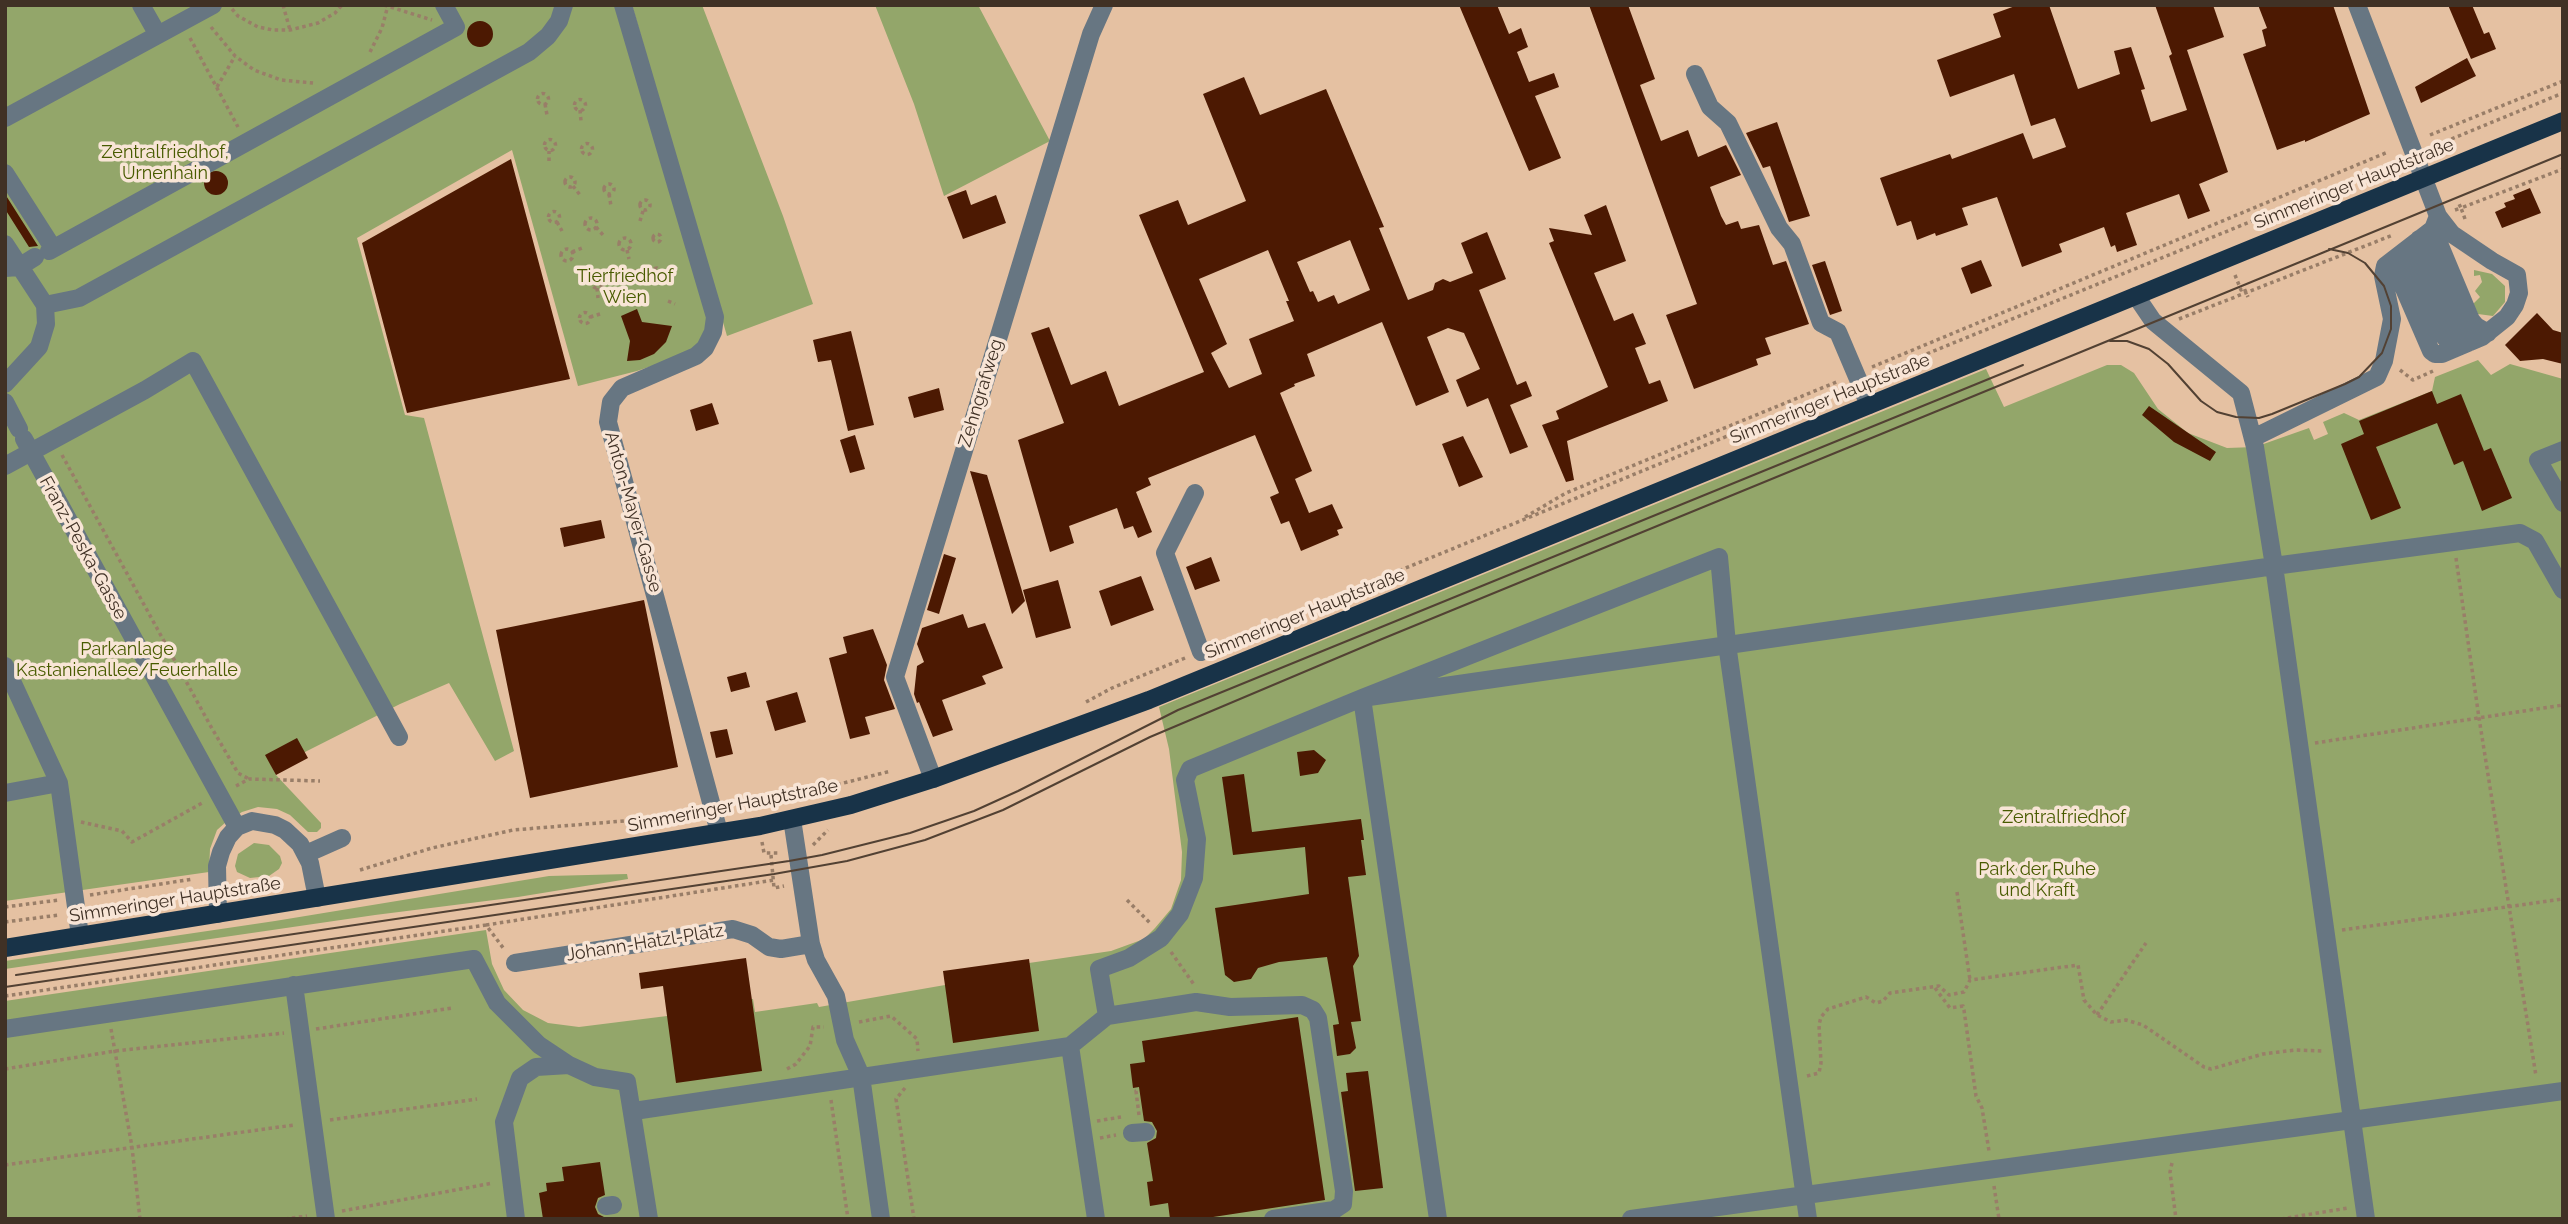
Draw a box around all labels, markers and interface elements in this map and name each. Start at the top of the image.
street label: Simmeringer Hauptstraße [2251,134,2457,234]
park label: Zentralfriedhof, Urnenhain [101,142,229,184]
park label: Tierfriedhof Wien [577,266,673,308]
street label: Zehngrafweg [954,336,1008,450]
street label: Simmeringer Hauptstraße [1727,349,1933,449]
street label: Anton-Mayer-Gasse [600,429,666,595]
street label: Franz-Peska-Gasse [35,473,131,623]
street label: Simmeringer Hauptstraße [1202,564,1408,664]
park label: Parkanlage Kastanienallee/Feuerhalle [16,639,238,682]
street label: Simmeringer Hauptstraße [626,775,840,837]
park label: Zentralfriedhof [2002,807,2126,829]
park label: Park der Ruhe und Kraft [1978,859,2096,902]
street label: Simmeringer Hauptstraße [68,873,282,927]
street label: Johann-Hatzl-Platz [565,920,725,966]

